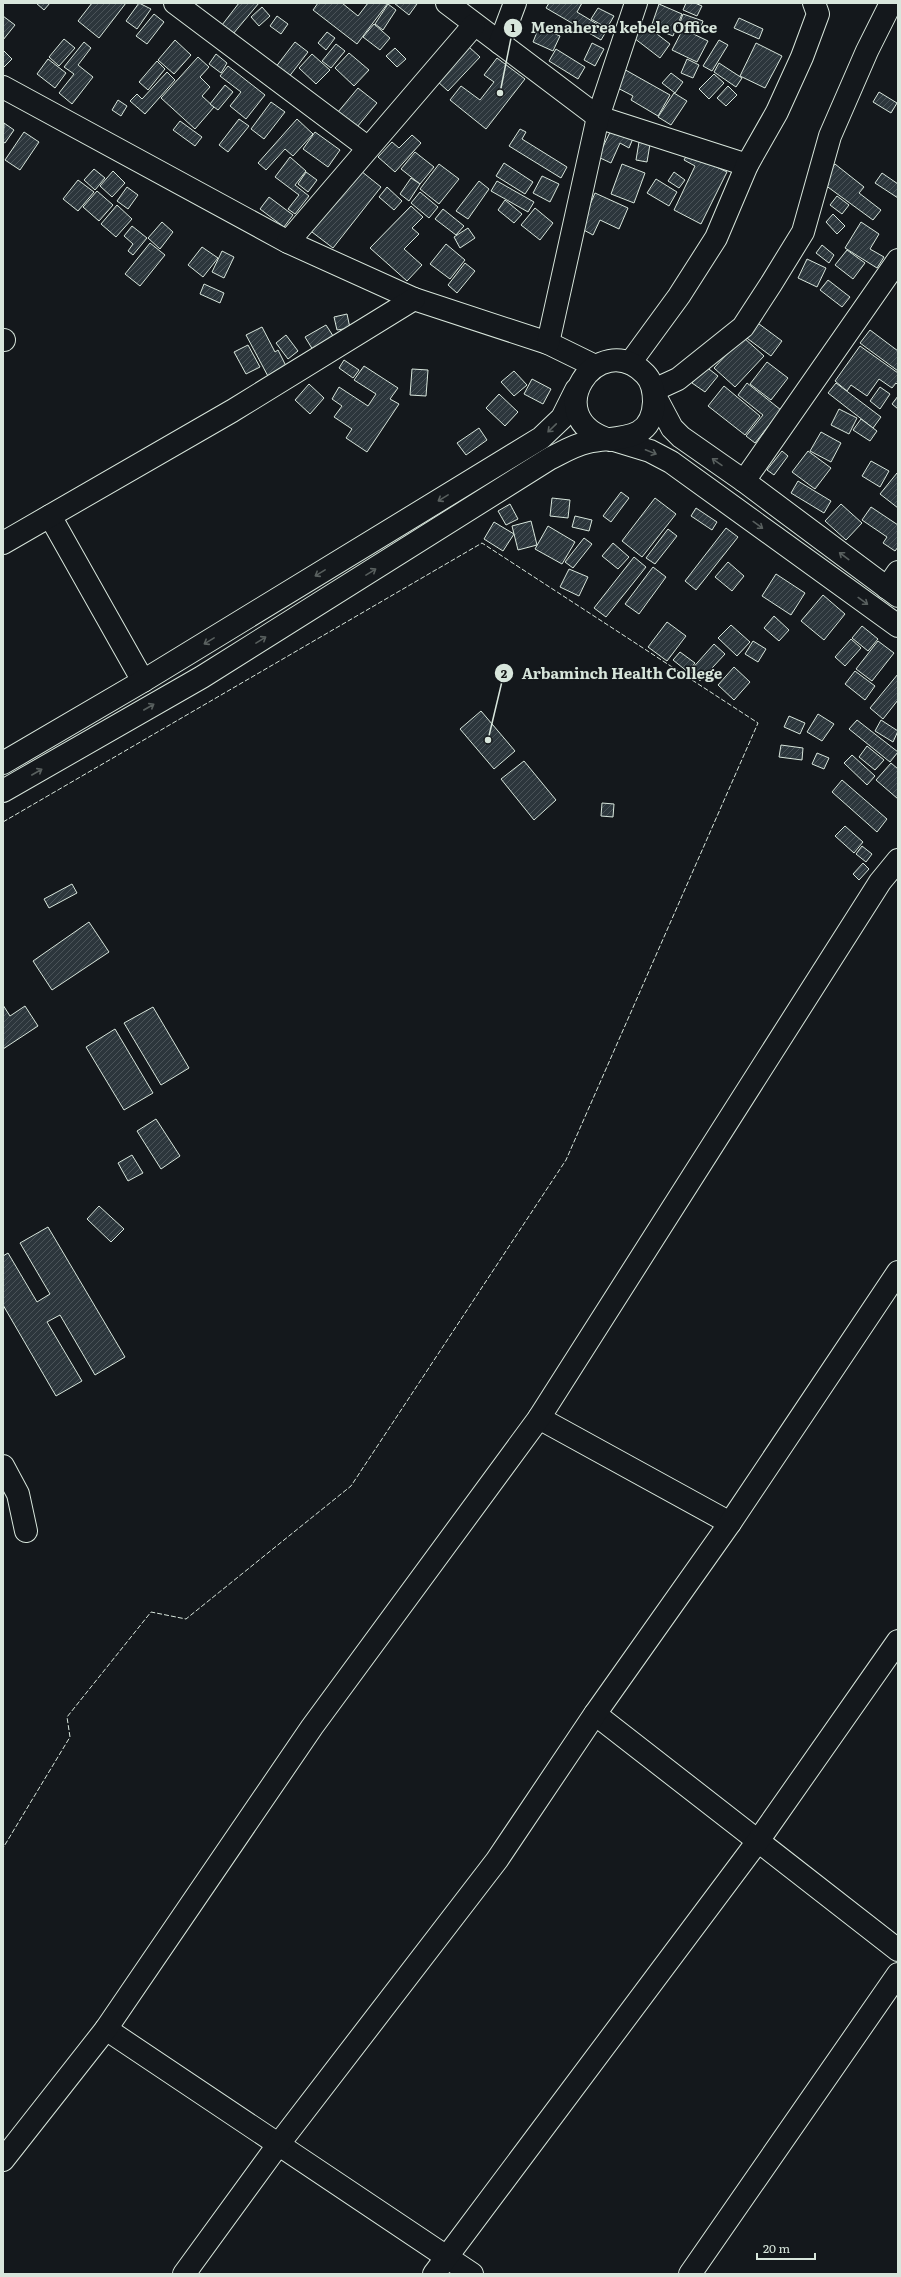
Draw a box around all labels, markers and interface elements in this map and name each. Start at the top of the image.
callout: Menaherea kebele Office [503,14,726,41]
text: Menaherea kebele Office [531,15,718,38]
text: 1 [511,18,516,36]
one-way arrow [547,423,557,433]
one-way arrow [644,449,656,457]
one-way arrow [712,458,723,466]
one-way arrow [437,495,449,503]
one-way arrow [752,521,763,529]
one-way arrow [839,552,850,560]
one-way arrow [365,567,377,575]
one-way arrow [314,570,326,578]
one-way arrow [858,597,869,605]
one-way arrow [255,636,267,644]
one-way arrow [203,638,215,646]
callout: Arbaminch Health College [494,660,731,687]
text: Arbaminch Health College [522,661,723,684]
text: 2 [501,664,508,682]
one-way arrow [143,703,155,711]
one-way arrow [31,767,43,775]
scale bar [757,2235,815,2261]
text: 20 m [763,2239,790,2257]

